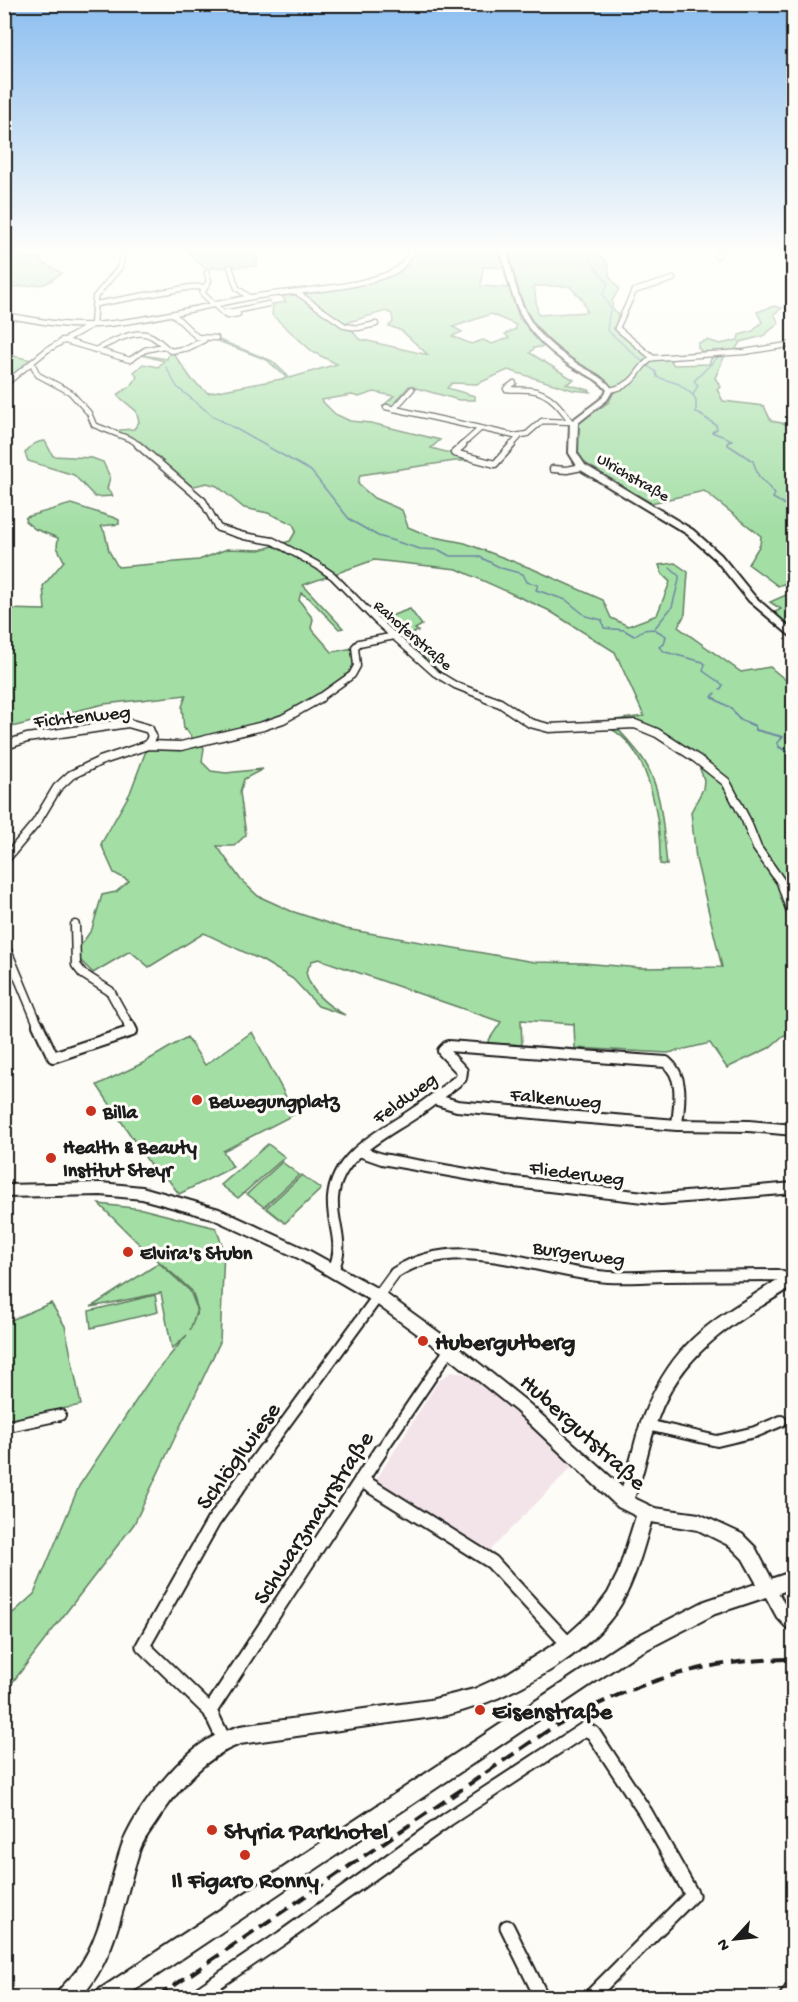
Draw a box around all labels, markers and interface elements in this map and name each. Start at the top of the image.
street label: Ulrichstraße [592,451,673,508]
street label: Rahoferstraße [369,597,455,676]
street label: Fichtenweg [32,702,132,735]
street label: Feldweg [369,1069,443,1131]
street label: Falkenweg [508,1085,602,1116]
place label: Bewegungplatz [208,1092,341,1115]
marker: Bewegungplatz [190,1093,204,1107]
place label: Billa [102,1103,138,1126]
marker: Billa [84,1104,98,1118]
place label: Health & Beauty Institut Steyr [63,1138,197,1184]
marker: Health & Beauty Institut Steyr [44,1151,58,1165]
street label: Fliederweg [527,1158,625,1193]
street label: Burgerweg [530,1237,626,1273]
place label: Elvira's Stubn [140,1244,253,1267]
marker: Elvira's Stubn [121,1245,135,1259]
place label: Hubergutberg [435,1330,576,1359]
marker: Hubergutberg [416,1334,430,1348]
street label: Hubergutstraße [512,1369,652,1499]
street label: Schlöglwiese [191,1397,289,1517]
street label: Schwarzmayrstraße [248,1426,382,1611]
place label: Eisenstraße [492,1699,614,1728]
marker: Eisenstraße [473,1703,487,1717]
place label: Styria Parkhotel [224,1819,388,1848]
marker: Styria Parkhotel [205,1823,219,1837]
marker: Il Figaro Ronny [238,1848,252,1862]
place label: Il Figaro Ronny [171,1868,319,1897]
north arrow [705,1909,765,1969]
text: N [714,1935,736,1953]

